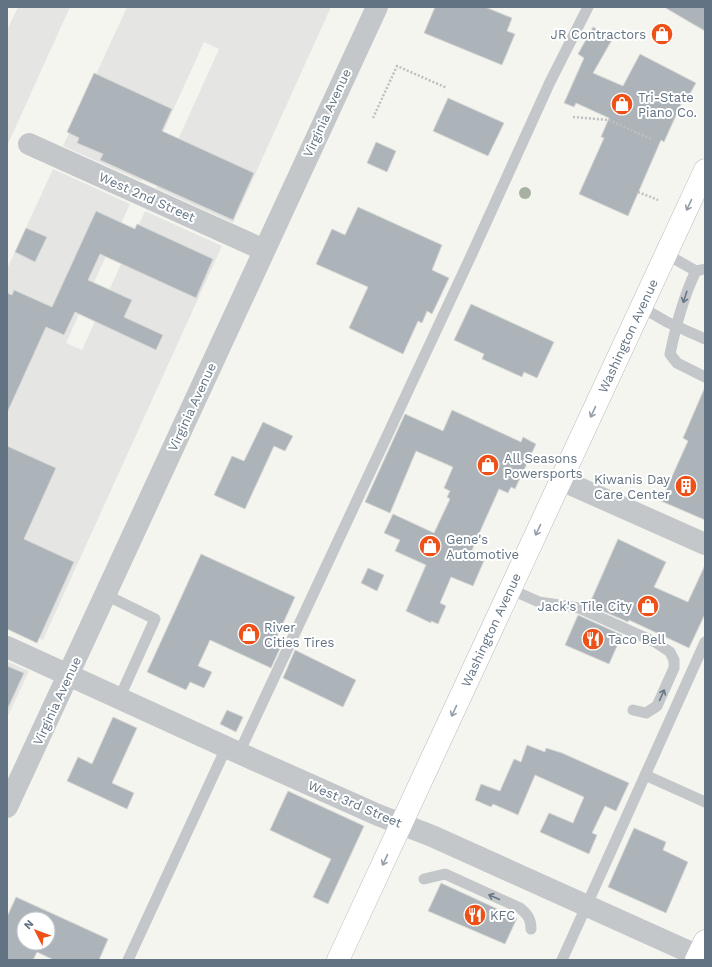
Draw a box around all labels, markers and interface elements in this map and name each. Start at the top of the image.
shop icon: JR Contractors [649,21,675,47]
place label: JR Contractors [551,27,646,42]
street label: Virginia Avenue [300,66,354,160]
place label: Tri-State Piano Co. [638,90,697,120]
shop icon: Tri-State Piano Co. [609,91,635,117]
street label: West 2nd Street [97,169,198,225]
one-way arrow [685,199,692,211]
street label: Washington Avenue [595,277,661,395]
one-way arrow [681,291,688,304]
street label: Virginia Avenue [165,360,219,454]
one-way arrow [589,405,596,417]
place label: All Seasons Powersports [504,451,583,481]
shop icon: All Seasons Powersports [475,452,501,478]
place label: Kiwanis Day Care Center [594,472,670,502]
building icon: Kiwanis Day Care Center [673,473,699,499]
one-way arrow [534,523,541,535]
place label: Gene's Automotive [446,532,519,562]
shop icon: Gene's Automotive [417,533,443,559]
street label: Washington Avenue [458,571,524,689]
shop icon: Jack's Tile City [635,593,661,619]
place label: Jack's Tile City [538,599,632,614]
place label: River Cities Tires [264,620,334,650]
shop icon: River Cities Tires [236,621,262,647]
restaurant icon: Taco Bell [580,626,606,652]
place label: Taco Bell [608,632,665,647]
street label: Virginia Avenue [30,654,84,748]
one-way arrow [659,690,666,702]
one-way arrow [450,705,457,717]
street label: West 3rd Street [306,777,405,831]
one-way arrow [381,853,388,865]
one-way arrow [489,893,501,900]
restaurant icon: KFC [462,902,488,928]
place label: KFC [490,908,515,923]
north arrow [16,911,56,951]
text: N [21,917,36,932]

